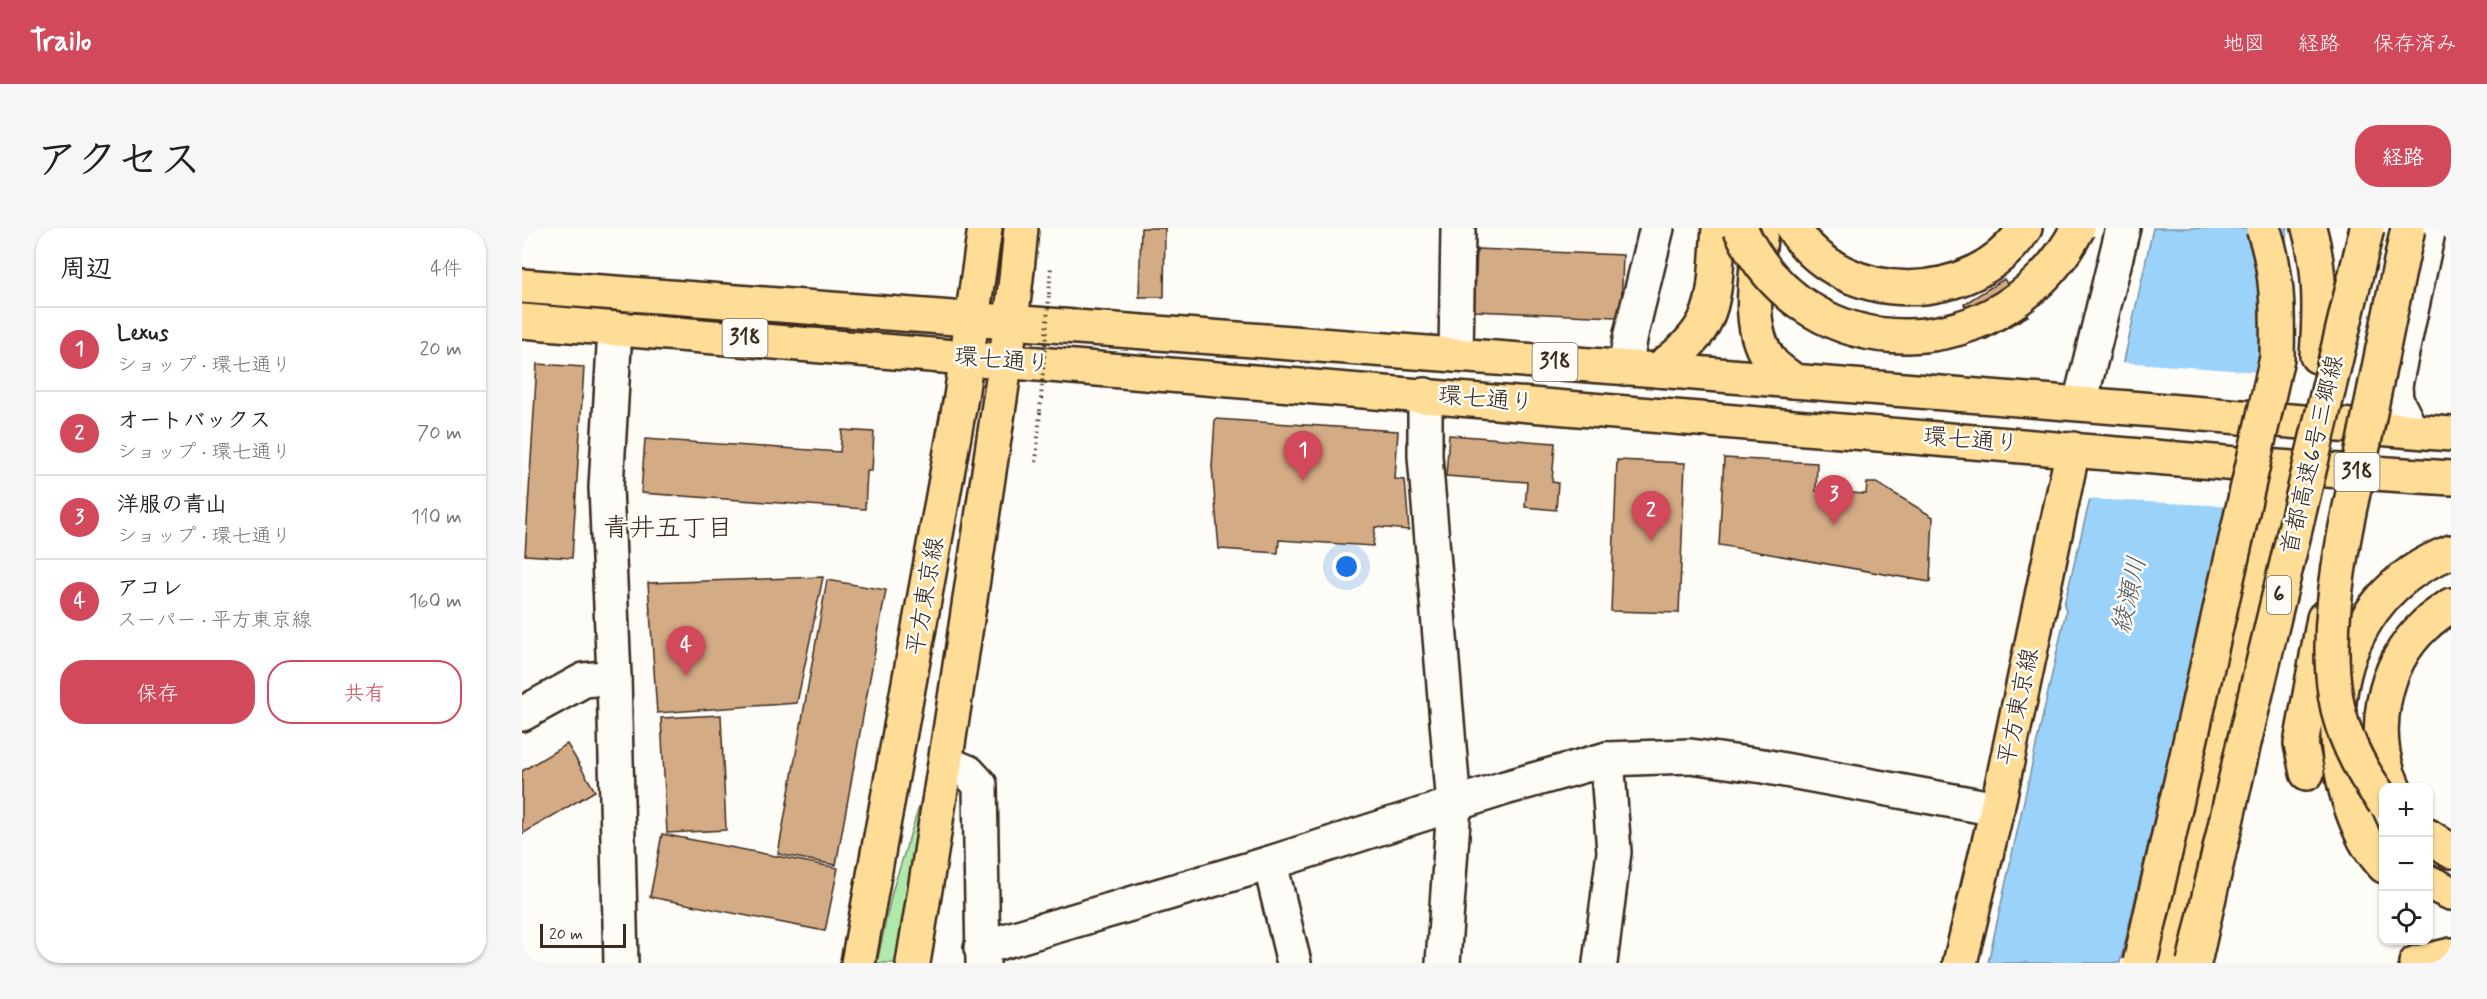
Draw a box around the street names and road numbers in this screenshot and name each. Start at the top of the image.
road number: 318 [722,319,768,357]
street label: 環七通り [953,341,1051,381]
road number: 318 [1532,343,1578,381]
street label: 首都高速6号三郷線 [2275,352,2351,558]
street label: 環七通り [1437,380,1535,420]
street label: 環七通り [1922,421,2020,461]
road number: 318 [2334,453,2380,491]
street label: 平方東京線 [900,534,952,658]
road number: 6 [2267,576,2291,614]
street label: 平方東京線 [1991,645,2047,769]

